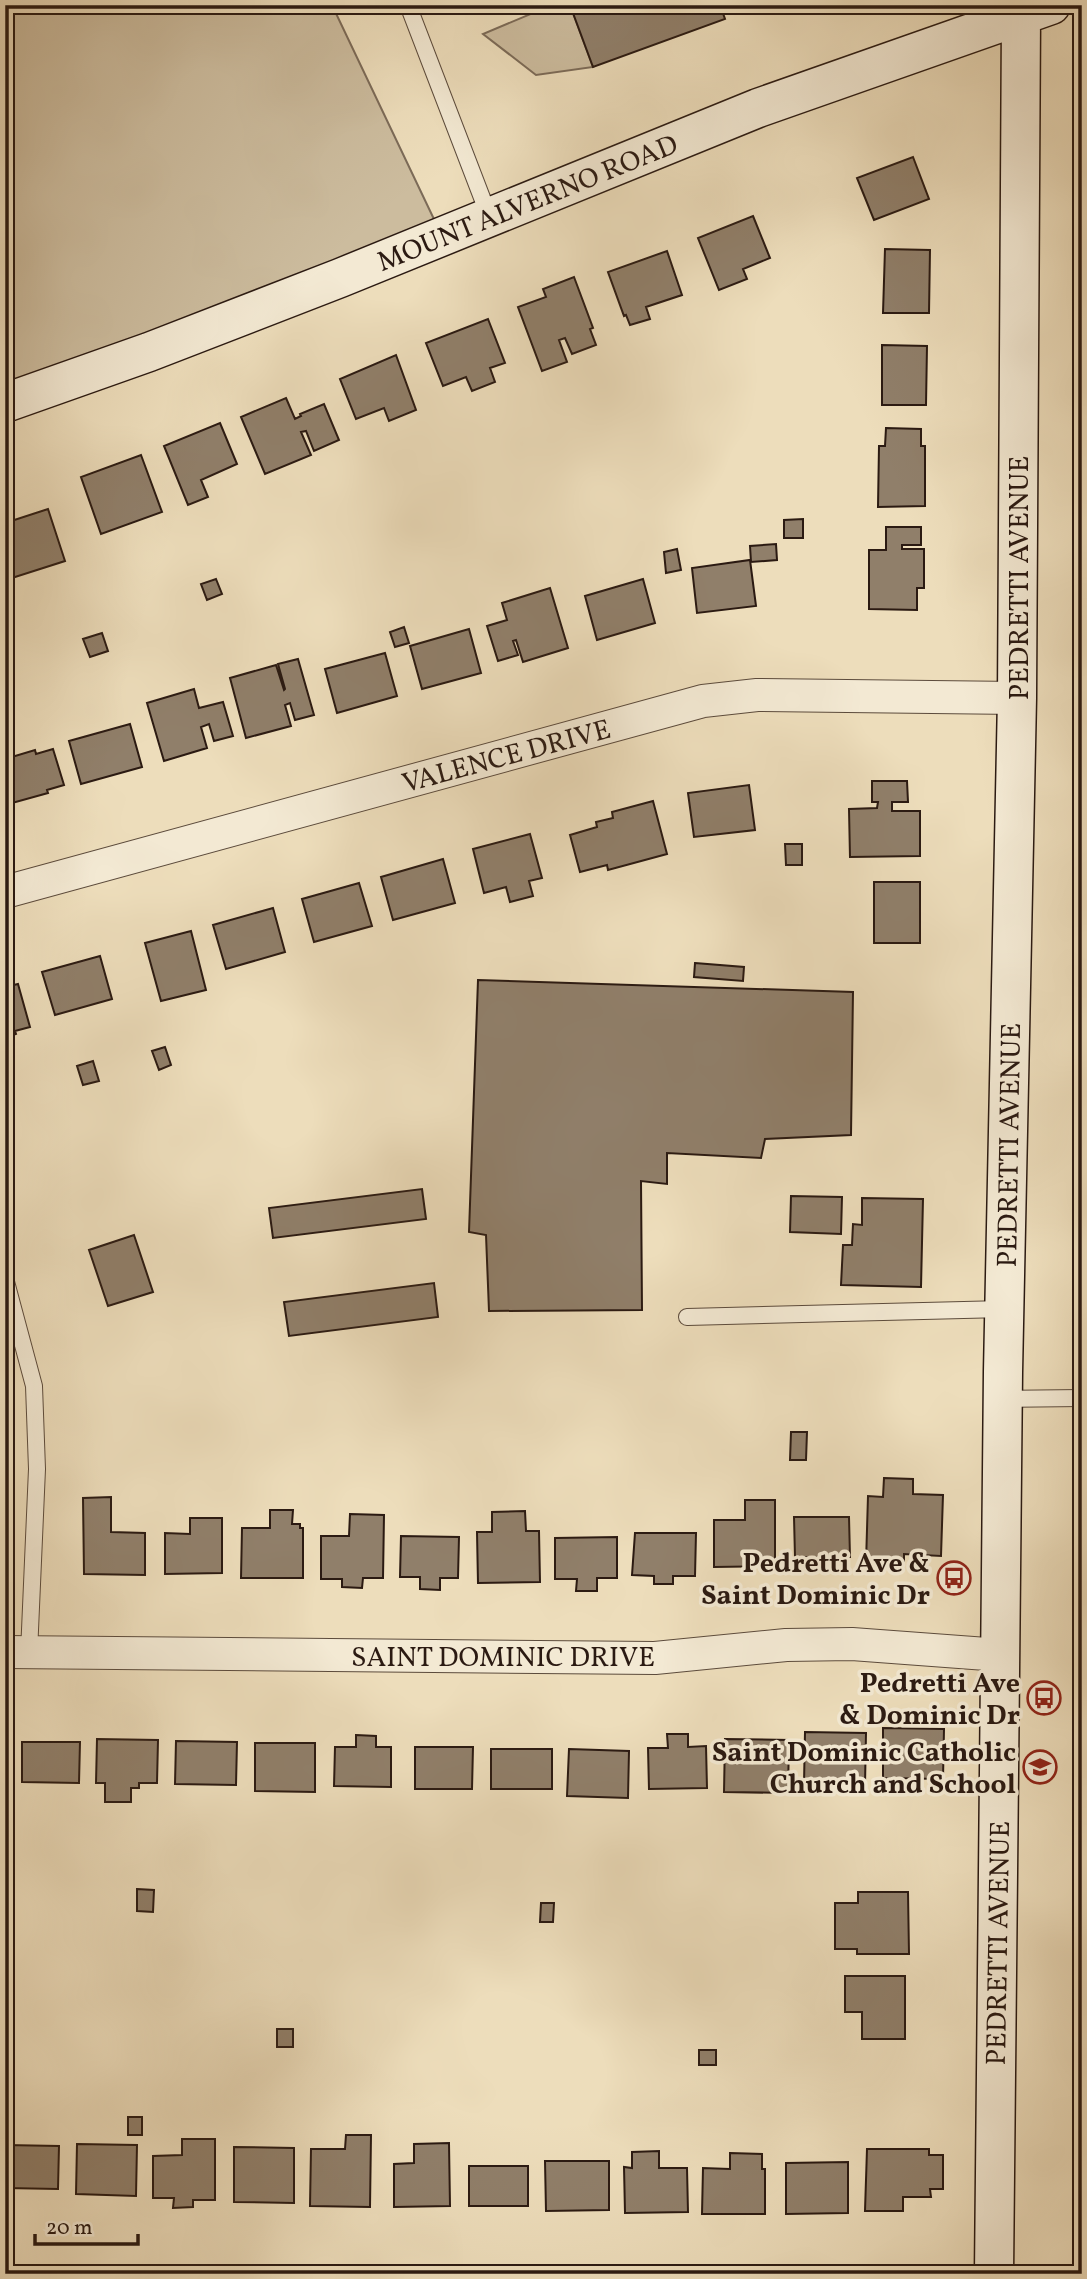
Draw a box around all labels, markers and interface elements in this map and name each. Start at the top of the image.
street label: MOUNT ALVERNO ROAD [372,126,684,283]
street label: PEDRETTI AVENUE [1001,456,1040,700]
street label: VALENCE DRIVE [398,711,615,804]
street label: PEDRETTI AVENUE [989,1022,1032,1268]
place label: Pedretti Ave & Saint Dominic Dr [701,1545,930,1616]
bus stop icon: Pedretti Ave & Saint Dominic Dr [935,1559,973,1597]
street label: SAINT DOMINIC DRIVE [351,1639,655,1678]
place label: Pedretti Ave & Dominic Dr [839,1665,1020,1736]
bus stop icon: Pedretti Ave & Dominic Dr [1025,1679,1063,1717]
place label: Saint Dominic Catholic Church and School [712,1734,1016,1805]
school or university icon: Saint Dominic Catholic Church and School [1021,1748,1059,1786]
street label: PEDRETTI AVENUE [978,1820,1021,2066]
scale bar [35,2202,138,2246]
text: 20 m [46,2214,92,2243]

